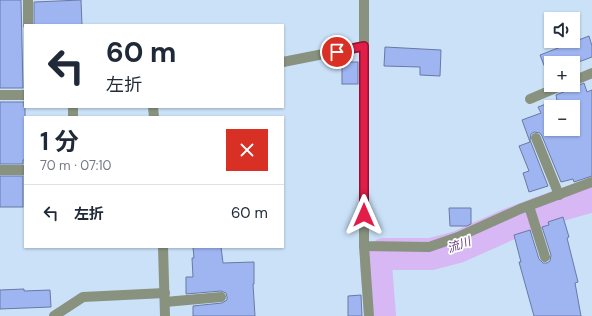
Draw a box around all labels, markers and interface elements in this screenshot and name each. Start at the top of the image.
map controls [544,12,580,136]
button: sound [544,12,580,48]
text: 60 m [106,34,176,71]
pin [320,35,354,69]
icon: left [40,40,92,92]
icon: arrive [326,41,348,63]
button: + [544,56,580,92]
text: 左折 [106,73,142,97]
button: − [544,100,580,136]
text: 1 分 [40,126,78,157]
button: close [226,129,268,171]
text: 70 m · 07:10 [40,157,111,174]
position arrow [343,194,385,236]
icon: left [40,202,62,224]
text: 60 m [231,203,268,223]
text: 左折 [74,204,104,224]
water label: 流川 [445,233,475,257]

